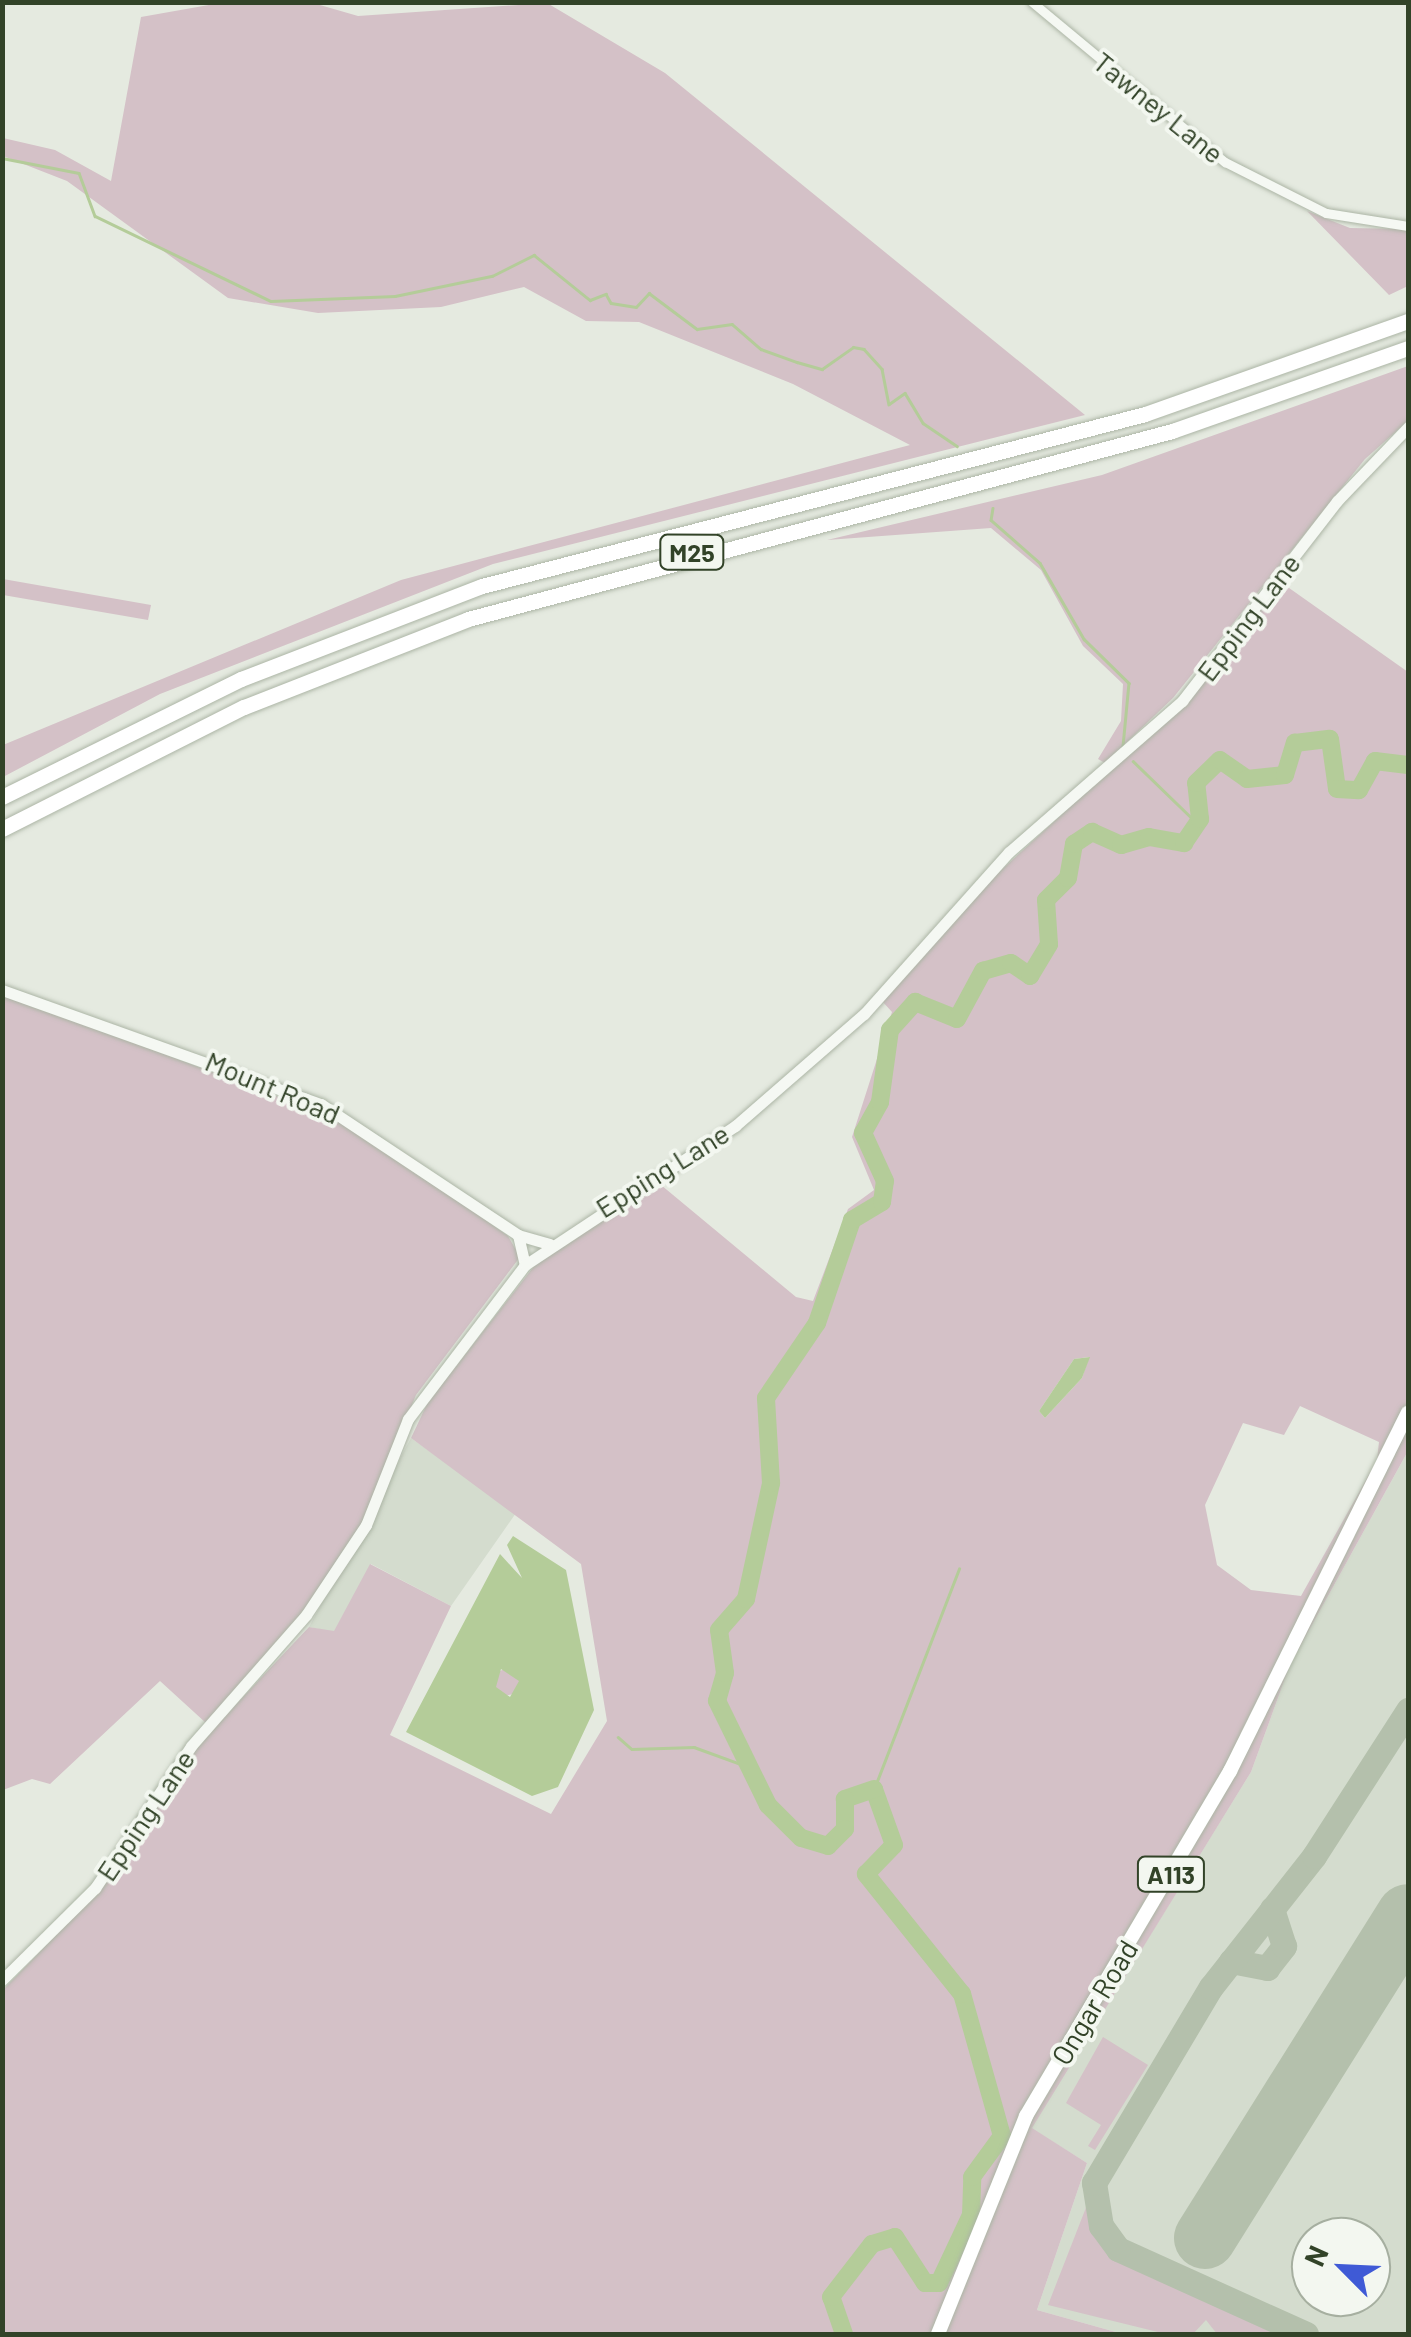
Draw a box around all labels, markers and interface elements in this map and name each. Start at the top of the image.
street label: Tawney Lane [1087,44,1231,170]
road number: M25 [657,532,727,572]
street label: Epping Lane [1189,547,1307,687]
street label: Mount Road [201,1044,345,1130]
street label: Epping Lane [589,1116,735,1224]
street label: Epping Lane [89,1743,201,1887]
road number: A113 [1136,1854,1206,1894]
street label: Ongar Road [1044,1934,1144,2070]
north arrow [1291,2217,1391,2317]
text: N [1296,2240,1335,2271]

